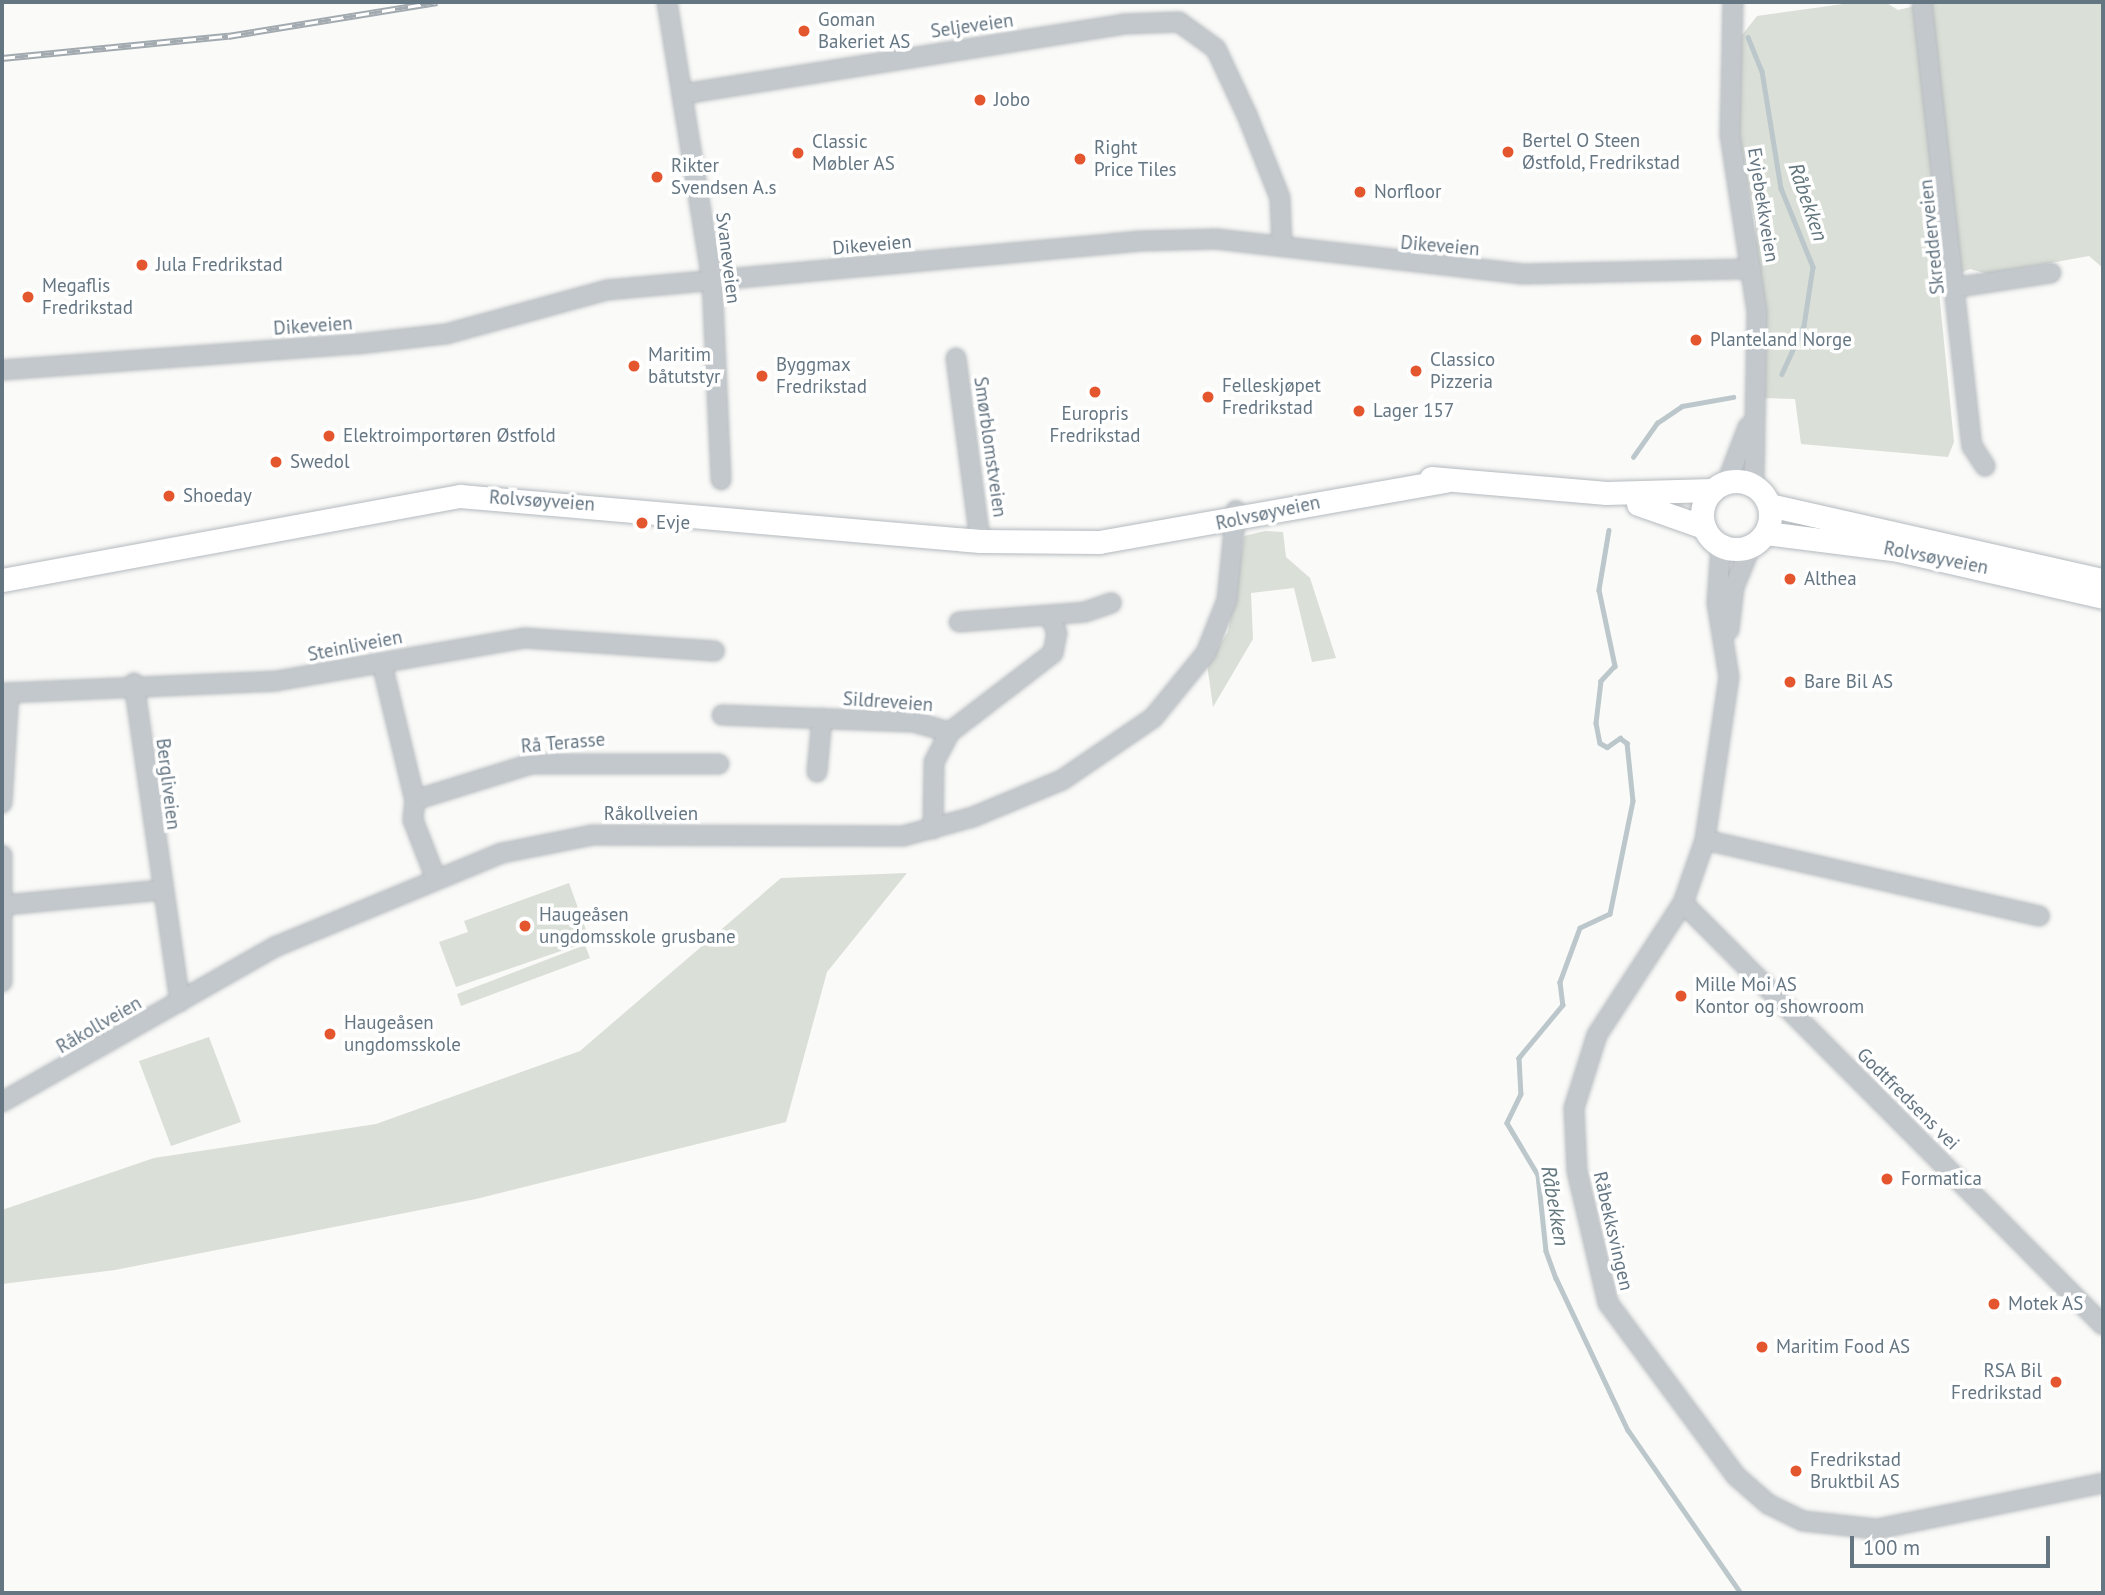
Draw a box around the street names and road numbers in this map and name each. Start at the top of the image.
street label: Seljeveien [929,9,1015,43]
street label: Evjebekkveien [1743,146,1783,264]
street label: Skredderveien [1915,178,1949,296]
street label: Svaneveien [711,211,745,305]
street label: Dikeveien [831,230,913,260]
street label: Dikeveien [1399,231,1481,261]
street label: Dikeveien [273,312,353,340]
street label: Smørblomstveien [969,375,1011,519]
street label: Rolvsøyveien [488,486,596,516]
street label: Rolvsøyveien [1214,491,1322,535]
street label: Rolvsøyveien [1882,537,1990,579]
street label: Steinliveien [306,626,404,666]
street label: Sildreveien [842,687,934,717]
street label: Rå Terasse [520,728,606,758]
street label: Bergliveien [151,737,185,831]
street label: Råkollveien [604,803,698,825]
street label: Råkollveien [52,992,146,1058]
street label: Godtfredsens vei [1852,1043,1964,1155]
street label: Råbekksvingen [1588,1169,1638,1293]

